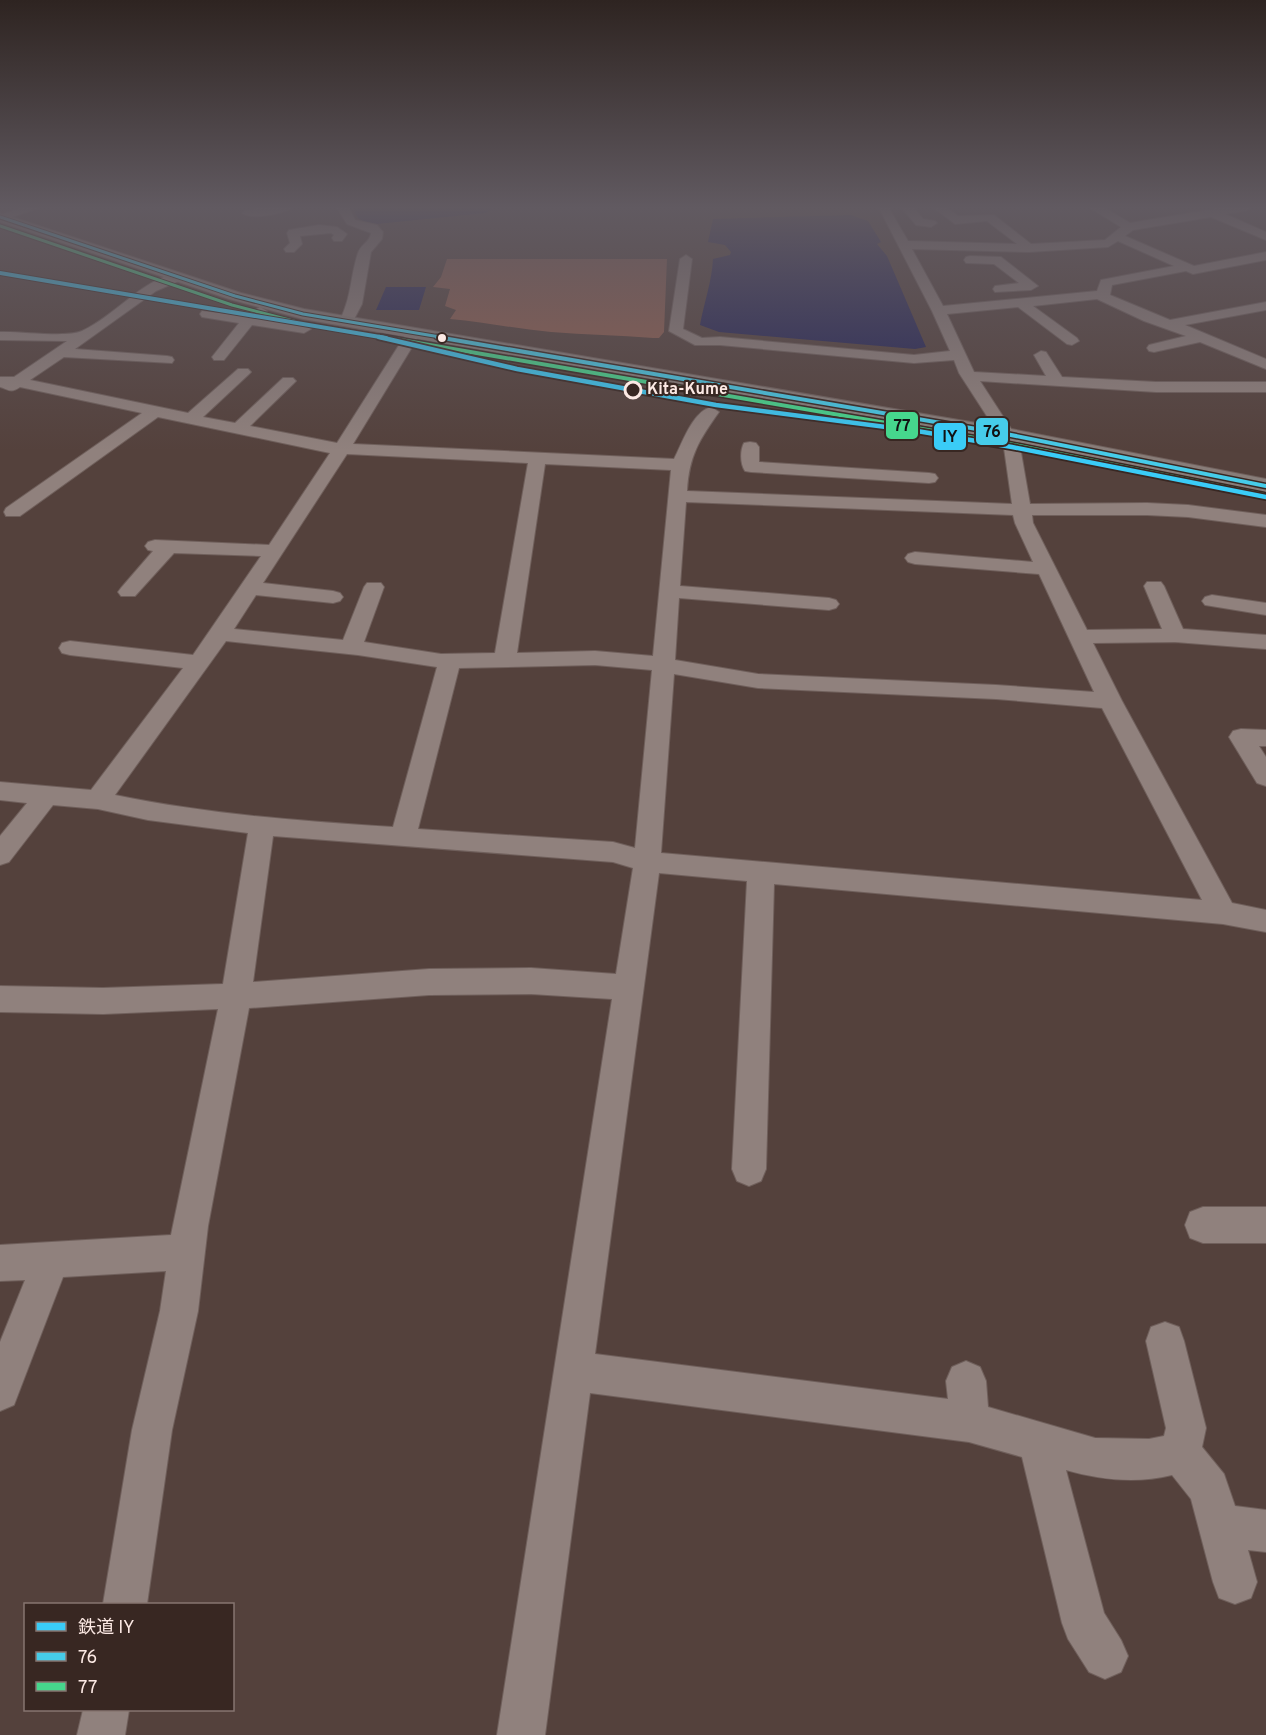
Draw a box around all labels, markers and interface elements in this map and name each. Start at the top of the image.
unlabelled marker [436,332,448,344]
place label: Kita-Kume [647,380,728,400]
marker: Kita-Kume [624,381,642,399]
line badge: 77 [885,411,919,440]
text: 77 [893,417,911,437]
line badge: 76 [975,417,1009,446]
line badge: IY [933,422,967,451]
text: 76 [983,423,1001,443]
text: IY [942,428,958,448]
legend [24,1603,234,1711]
text: 鉄道 IY [78,1617,135,1640]
text: 76 [78,1647,97,1670]
text: 77 [78,1677,97,1700]

